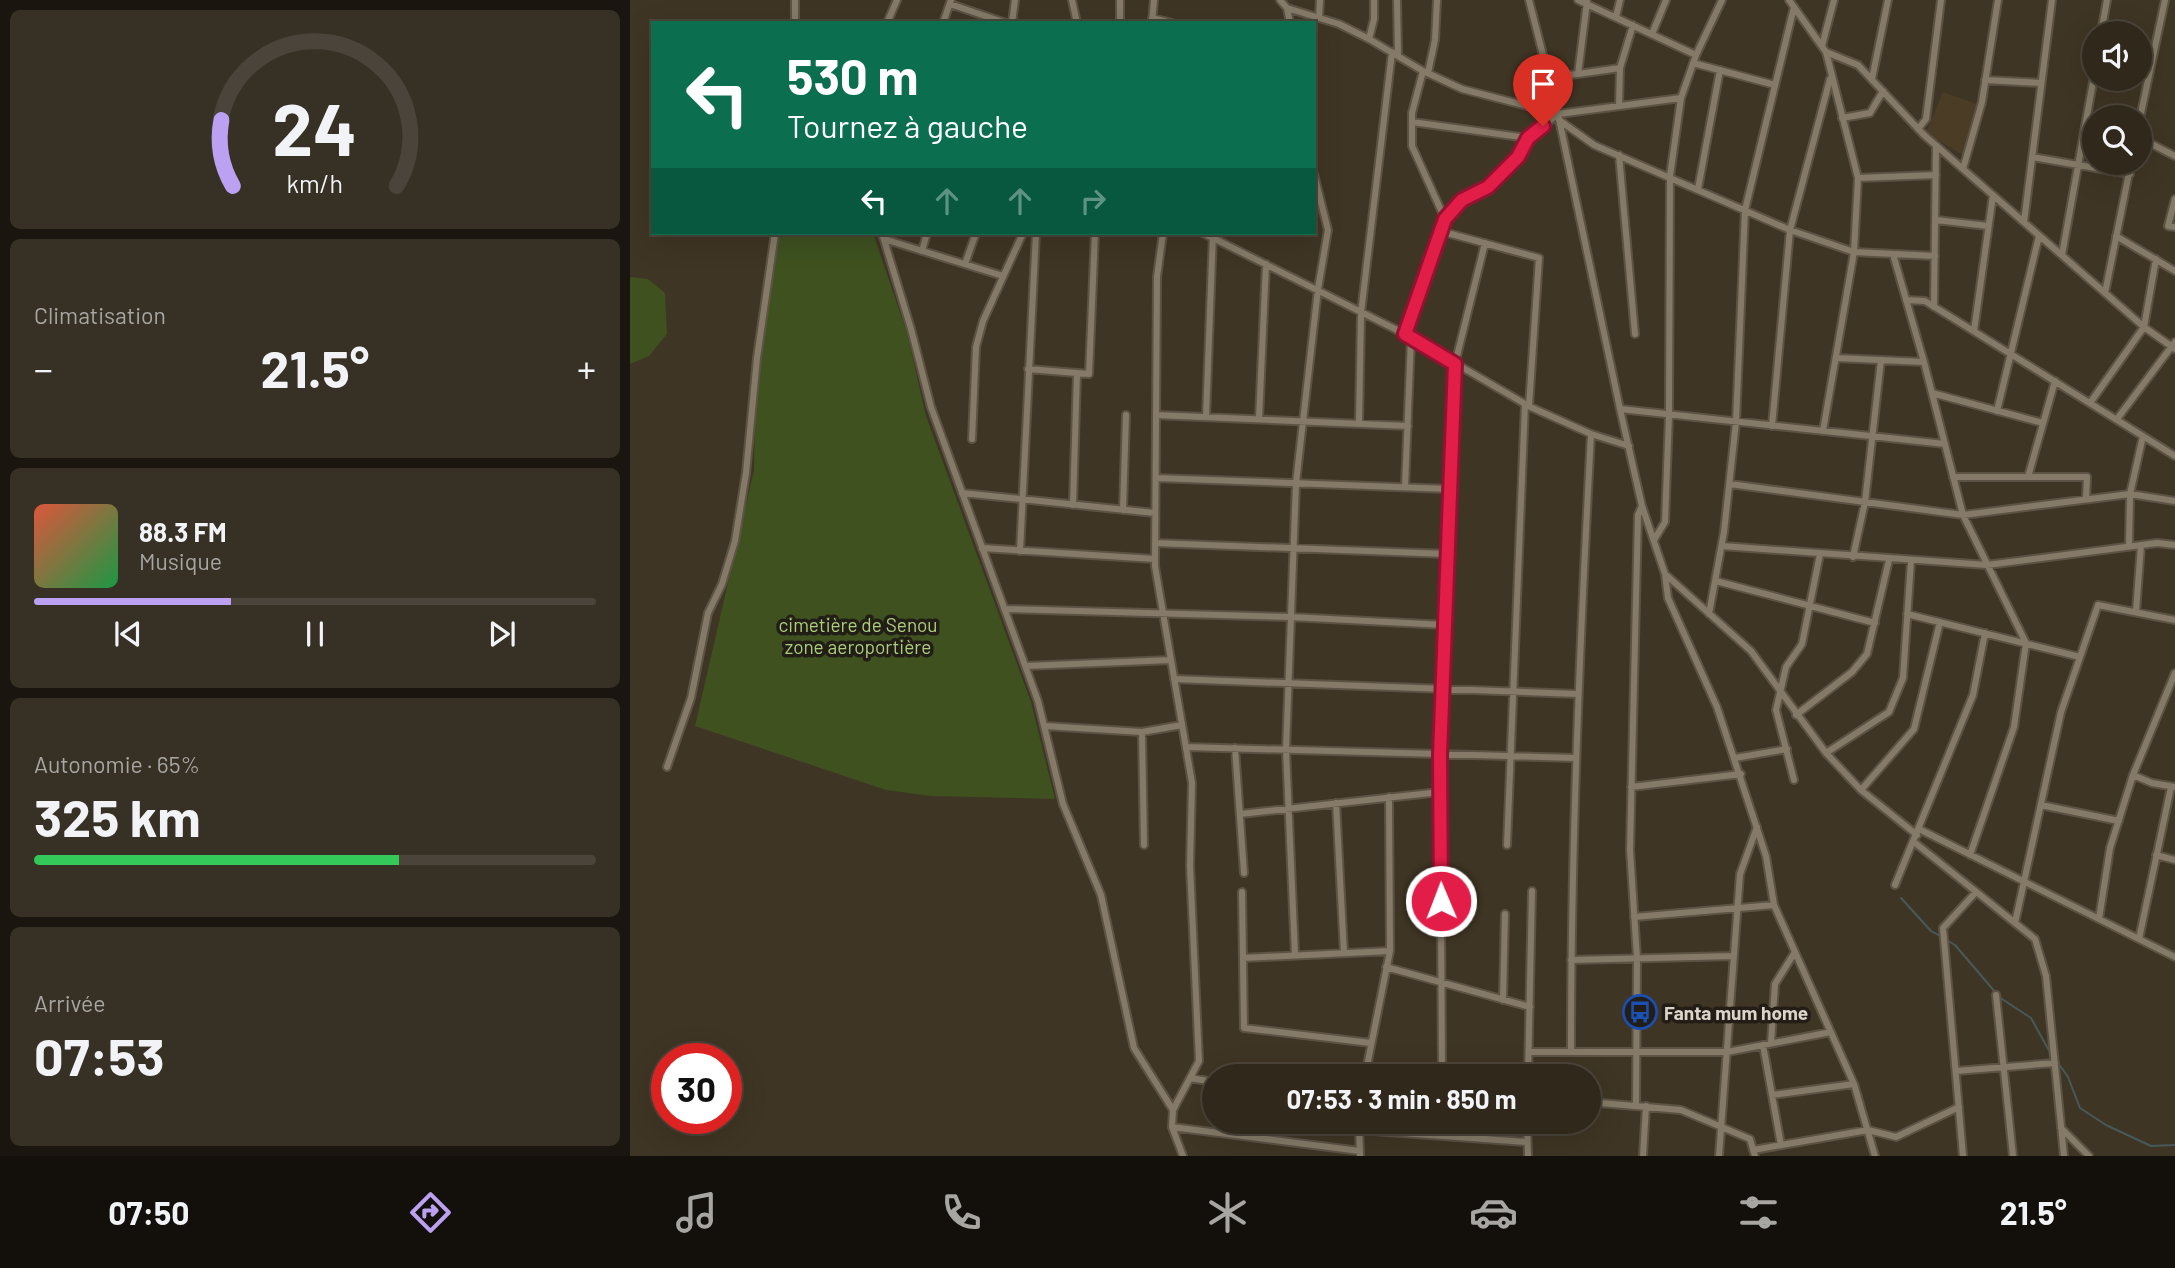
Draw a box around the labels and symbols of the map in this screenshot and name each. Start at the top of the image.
pin [1513,54,1573,126]
park label: cimetière de Senou zone aeroportière [778,613,938,658]
position arrow [1404,864,1478,938]
bus stop icon: Fanta mum home [1621,993,1659,1031]
place label: Fanta mum home [1664,1001,1808,1024]
speed limit sign: 30 [651,1043,742,1134]

